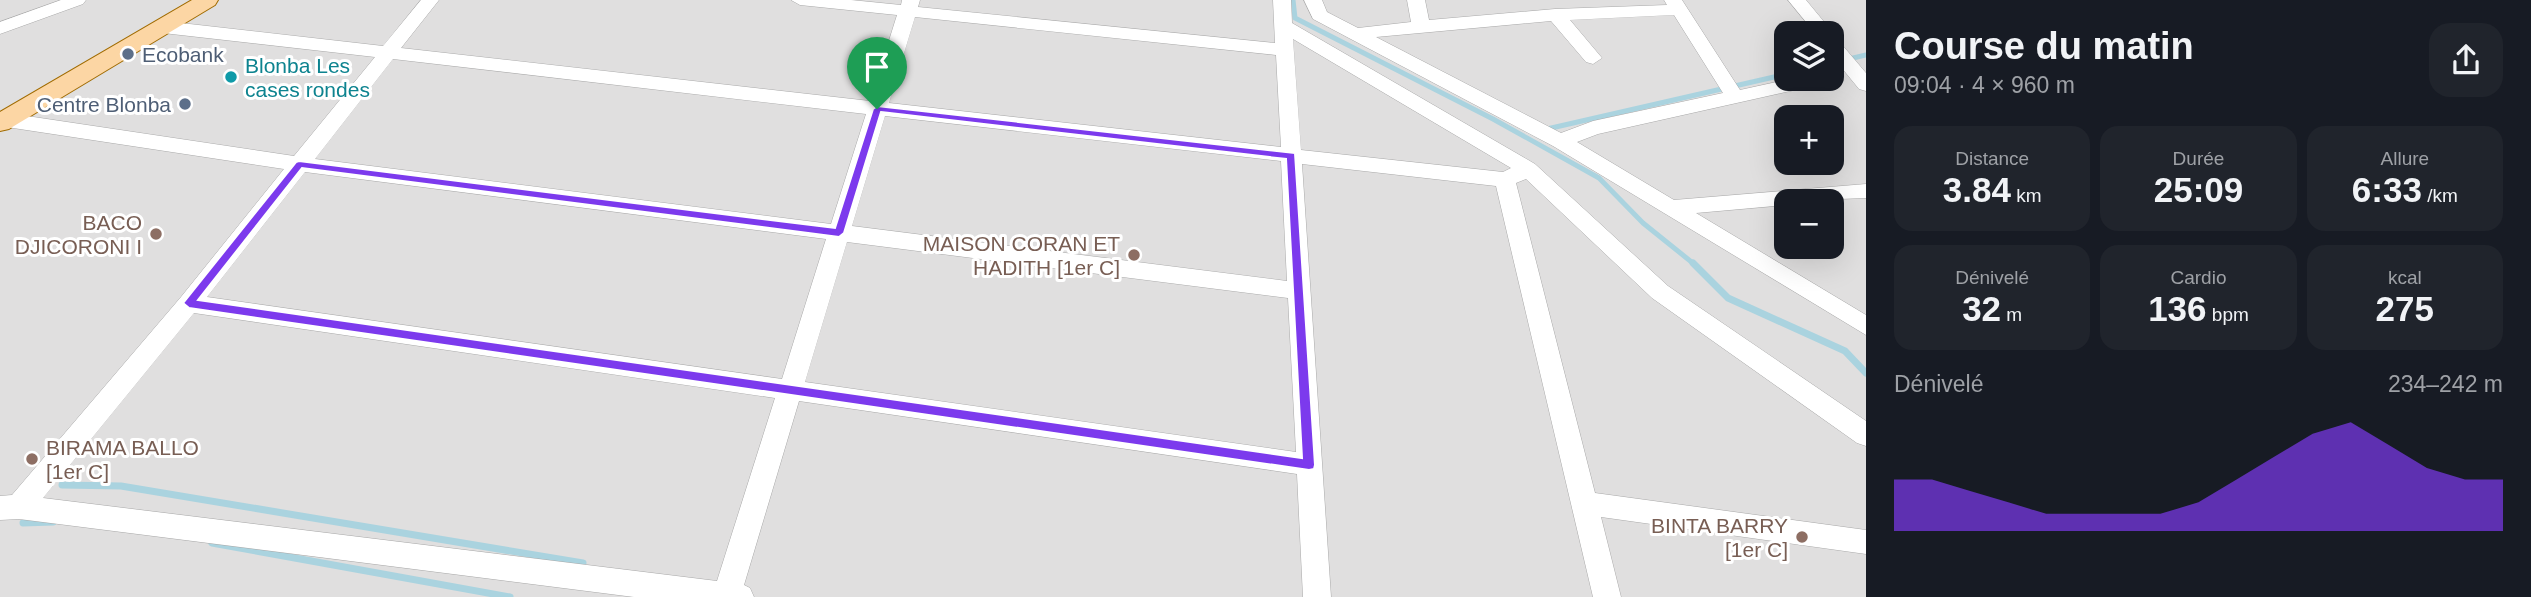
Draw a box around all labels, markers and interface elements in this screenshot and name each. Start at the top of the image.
map controls [1774,21,1844,259]
button: layers [1774,21,1844,91]
button: share [2429,23,2503,97]
text: Course du matin [1894,25,2194,67]
pin [847,37,907,109]
place label: Ecobank [142,43,224,66]
marker: Ecobank [120,46,136,62]
icon: arrive [858,48,896,86]
place label: Blonba Les cases rondes [245,54,370,101]
marker: Blonba Les cases rondes [223,69,239,85]
text: 09:04 · 4 × 960 m [1894,72,2075,98]
place label: Centre Blonba [37,93,171,116]
marker: Centre Blonba [177,96,193,112]
button: + [1774,105,1844,175]
text: Distance [1955,148,2029,169]
text: Durée [2173,148,2224,169]
text: Allure [2381,148,2429,169]
text: 3.84 [1943,170,2011,209]
text: 25:09 [2154,170,2243,209]
text: 6:33 [2352,170,2422,209]
text: km [2011,185,2042,206]
text: /km [2422,185,2458,206]
button: − [1774,189,1844,259]
place label: BACO DJICORONI I [15,211,142,258]
marker: BACO DJICORONI I [148,226,164,242]
place label: MAISON CORAN ET HADITH [1er C] [923,232,1120,279]
marker: MAISON CORAN ET HADITH [1er C] [1126,247,1142,263]
text: Dénivelé [1955,267,2029,288]
text: Cardio [2171,267,2226,288]
text: kcal [2388,267,2422,288]
text: 32 [1962,289,2001,328]
text: 136 [2148,289,2207,328]
text: 275 [2376,289,2434,328]
text: m [2001,304,2022,325]
text: bpm [2207,304,2249,325]
text: Dénivelé [1894,371,1984,397]
text: 234–242 m [2388,371,2503,397]
place label: BIRAMA BALLO [1er C] [46,436,199,483]
marker: BIRAMA BALLO [1er C] [24,451,40,467]
place label: BINTA BARRY [1er C] [1651,514,1788,561]
marker: BINTA BARRY [1er C] [1794,529,1810,545]

